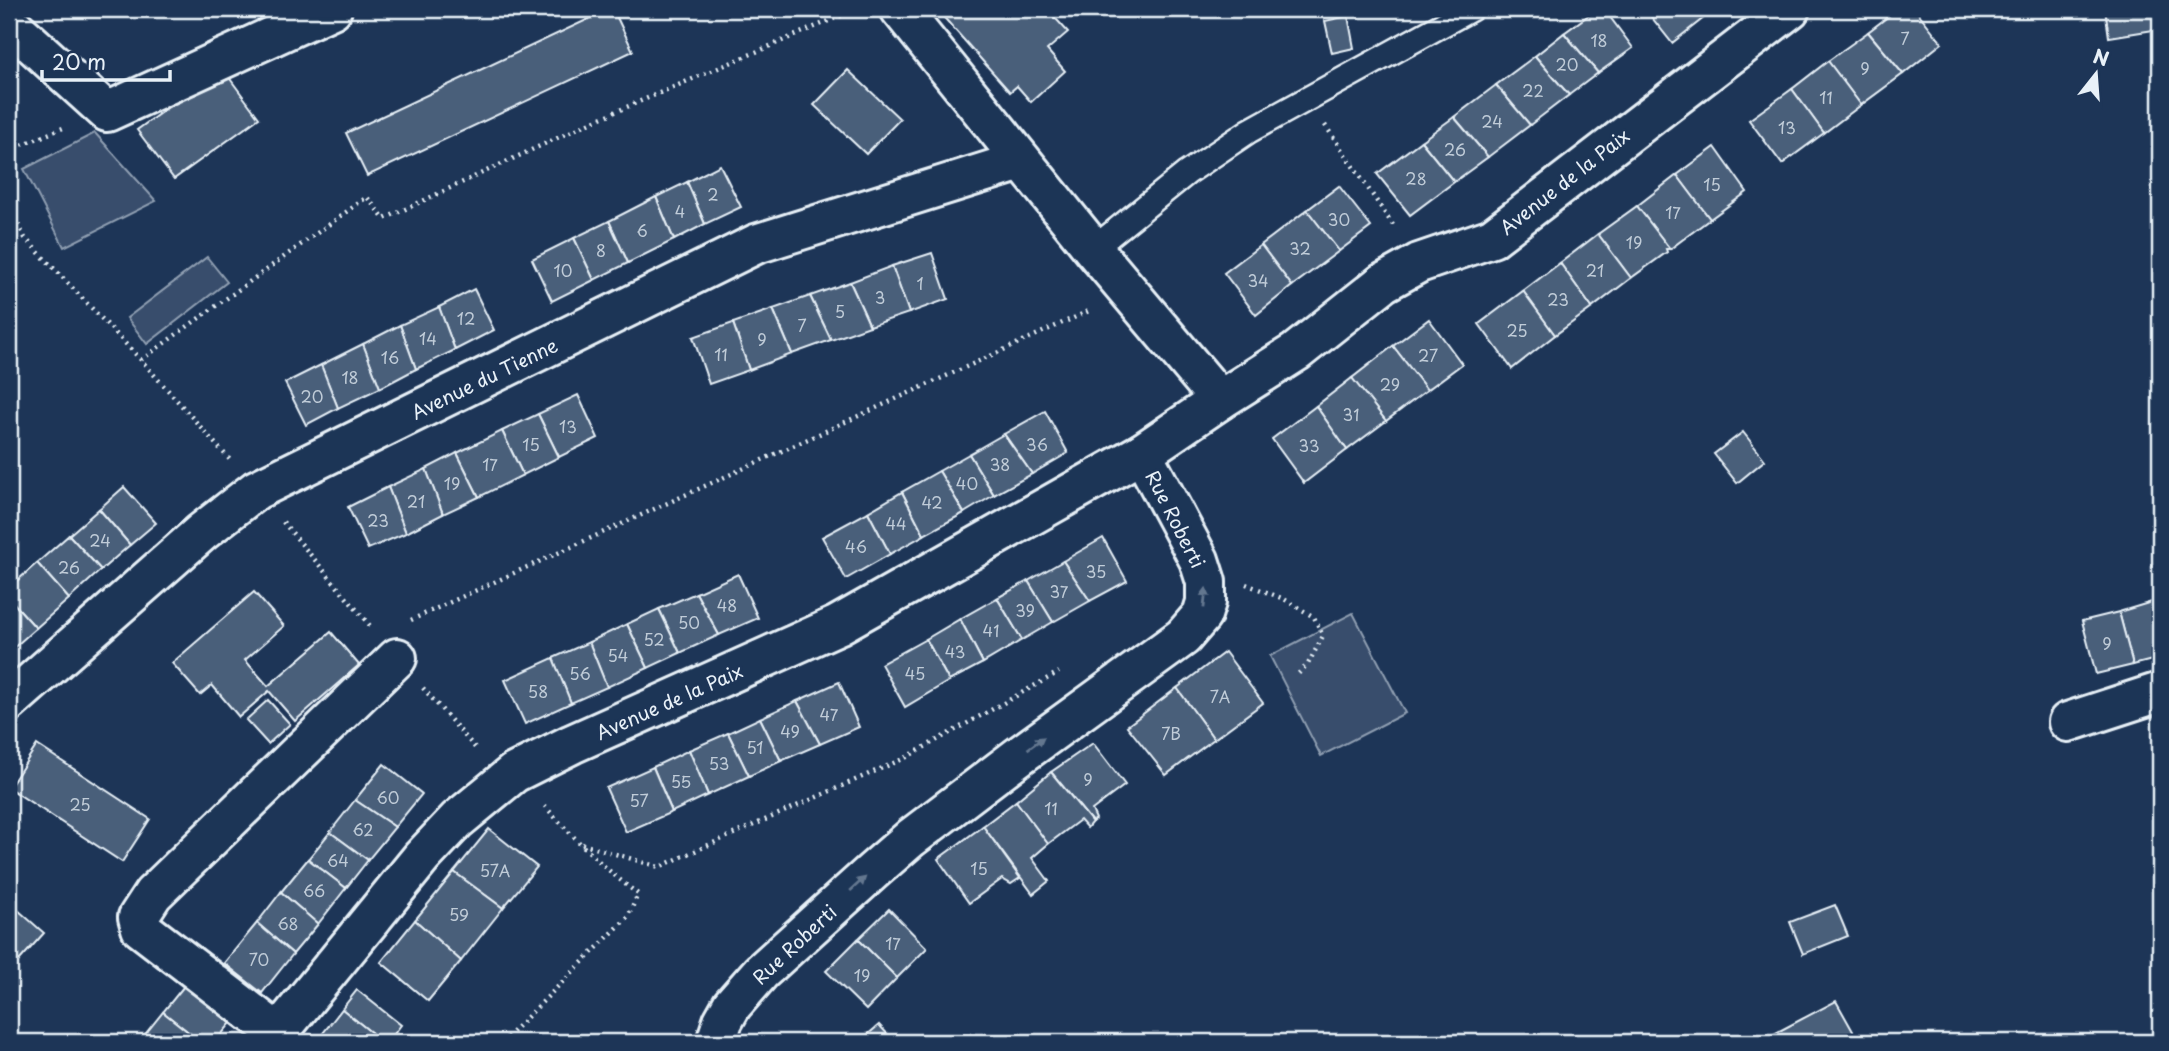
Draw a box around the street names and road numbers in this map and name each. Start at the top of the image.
street label: Avenue de la Paix [1493,121,1635,241]
street label: Avenue du Tienne [406,330,562,426]
street label: Rue Roberti [1139,465,1213,573]
street label: Avenue de la Paix [591,656,747,746]
street label: Rue Roberti [746,898,842,990]

